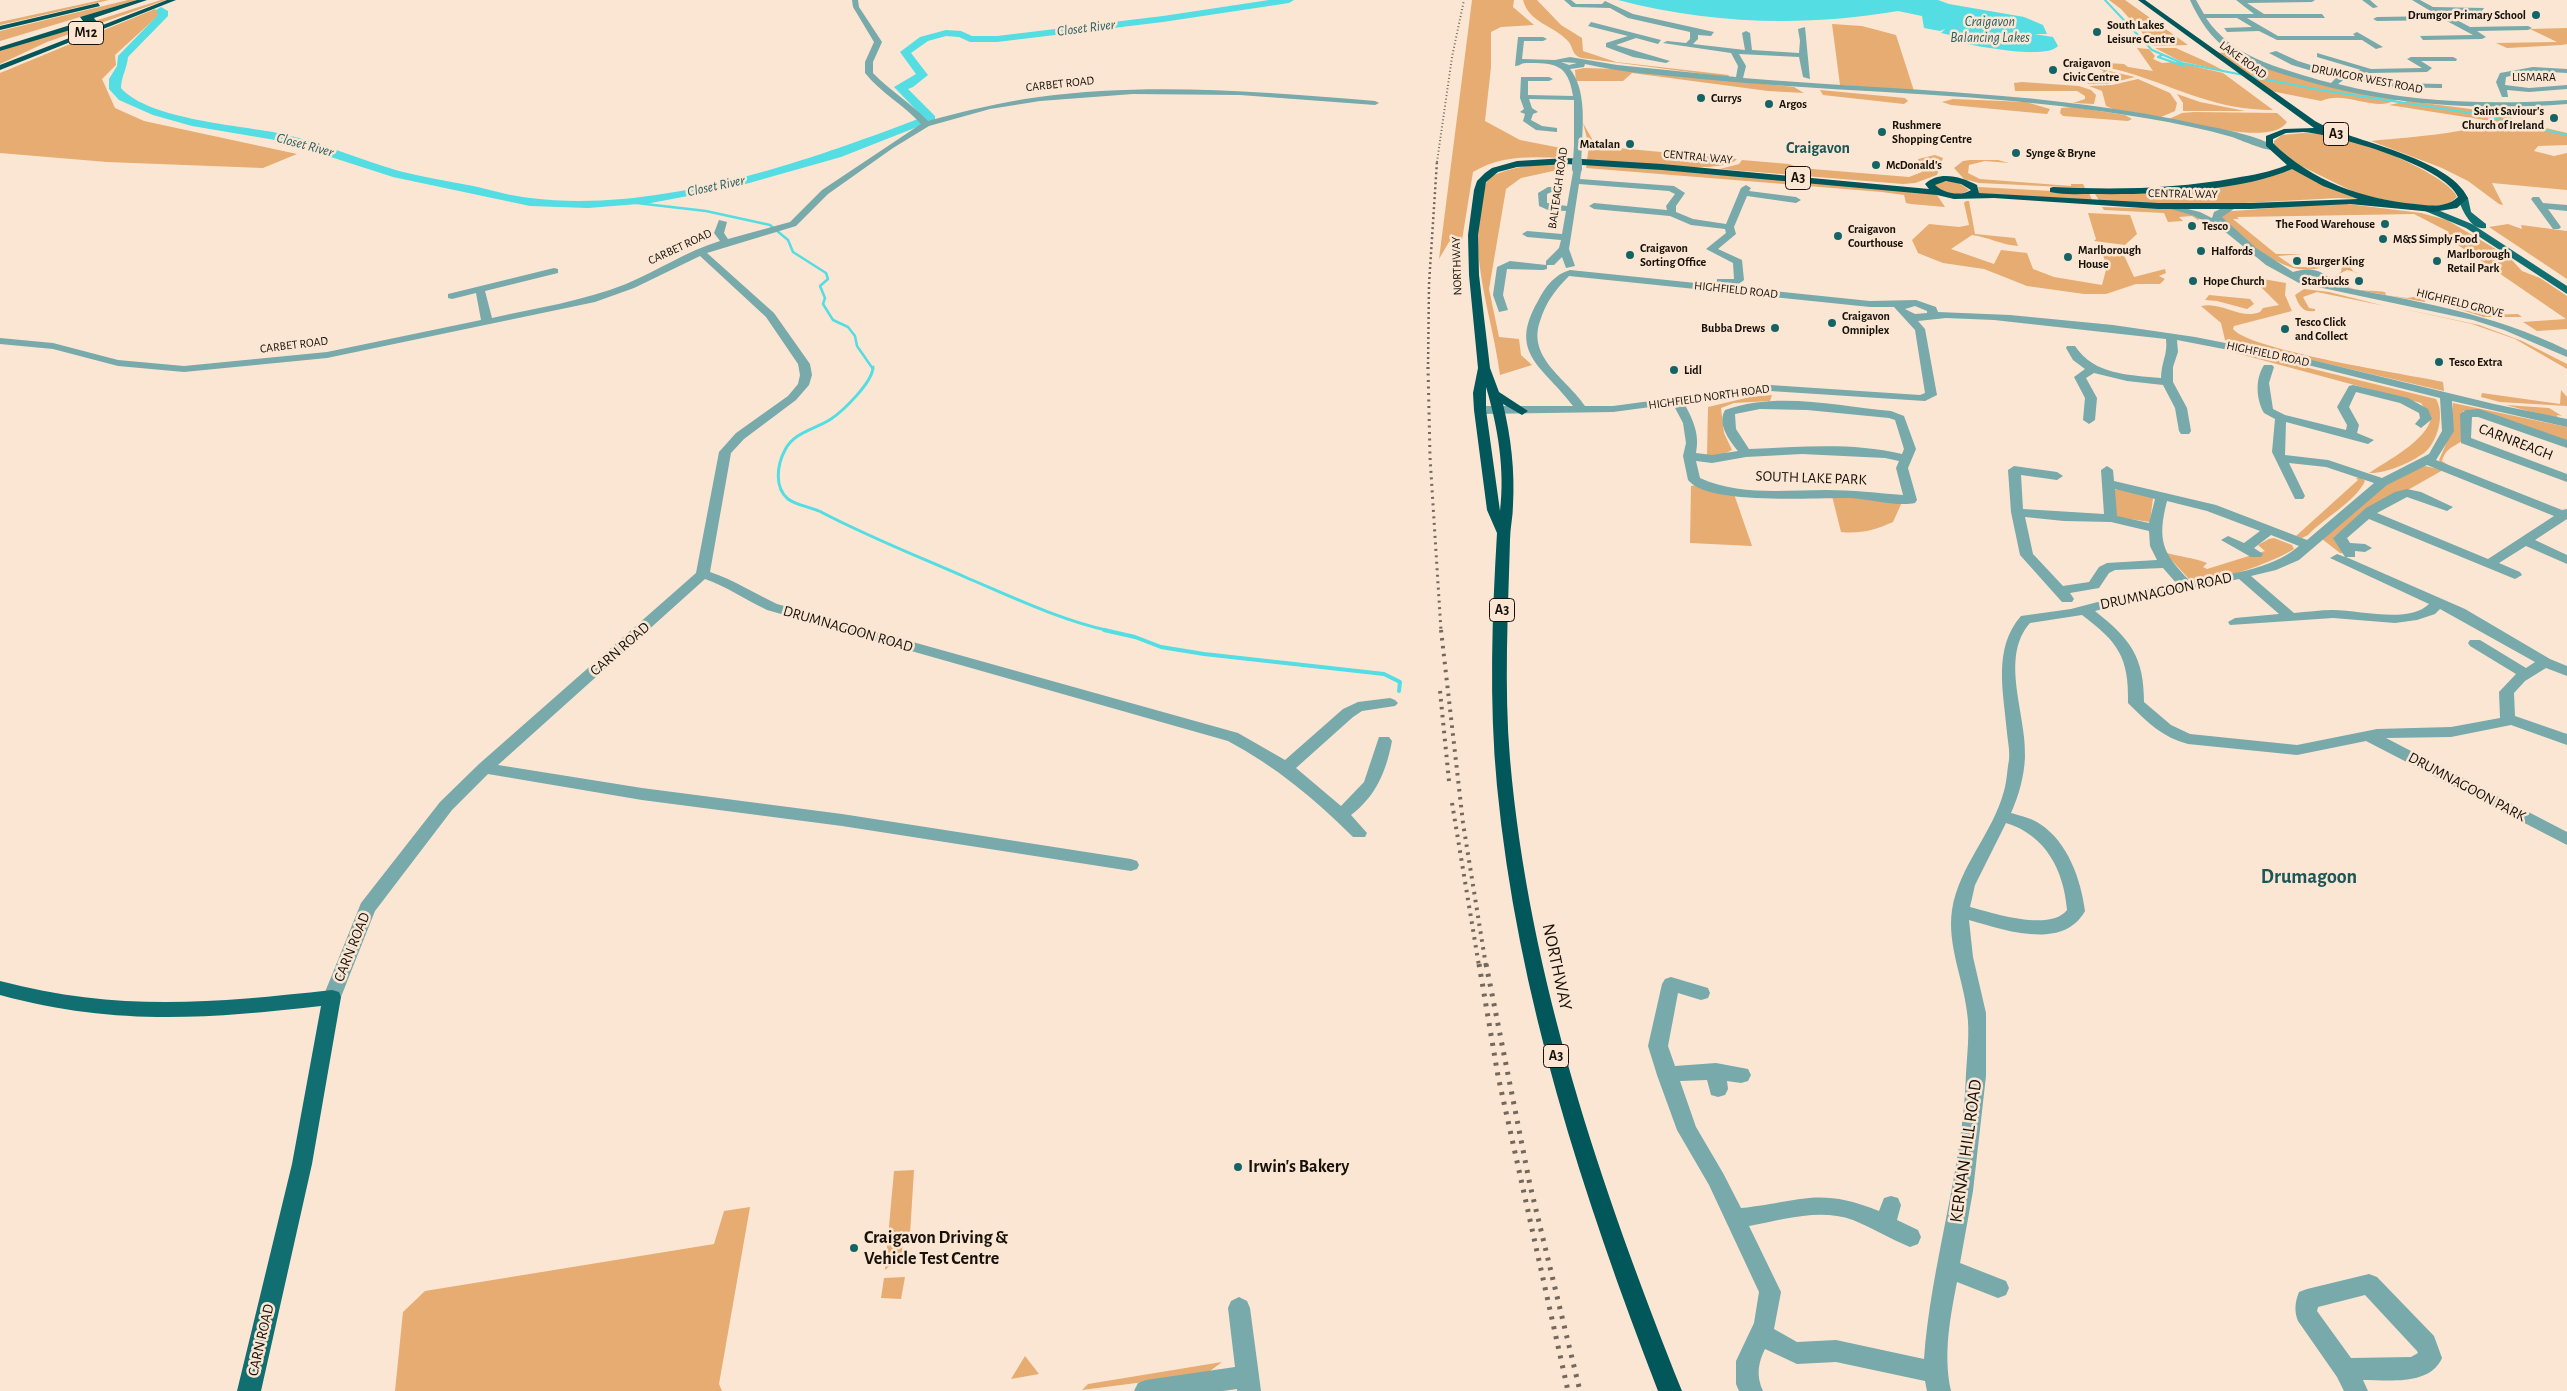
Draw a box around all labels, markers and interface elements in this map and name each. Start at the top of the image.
place label: Drumgor Primary School [2408,8,2526,22]
marker: Drumgor Primary School [2530,9,2542,21]
water label: Craigavon Balancing Lakes [1950,14,2030,46]
water label: Closet River [1056,16,1116,40]
place label: South Lakes Leisure Centre [2107,18,2175,46]
road number: M12 [68,22,104,44]
marker: South Lakes Leisure Centre [2091,26,2103,38]
street label: LAKE ROAD [2217,38,2269,82]
place label: Craigavon Civic Centre [2063,56,2119,84]
street label: DRUMGOR WEST ROAD [2310,61,2424,97]
marker: Craigavon Civic Centre [2047,64,2059,76]
street label: LISMARA [2512,70,2556,84]
street label: CARBET ROAD [1025,73,1095,95]
place label: Currys [1711,91,1742,105]
marker: Currys [1695,92,1707,104]
place label: Argos [1779,97,1807,111]
marker: Argos [1763,98,1775,110]
place label: Saint Saviour's Church of Ireland [2462,104,2544,132]
marker: Saint Saviour's Church of Ireland [2548,112,2560,124]
place label: Rushmere Shopping Centre [1892,118,1972,146]
road number: A3 [2324,122,2348,146]
marker: Rushmere Shopping Centre [1876,126,1888,138]
water label: Closet River [275,129,335,161]
place label: Matalan [1580,137,1620,151]
marker: Matalan [1624,138,1636,150]
district label: Craigavon [1786,138,1850,158]
street label: BALTEAGH ROAD [1545,146,1571,230]
place label: Synge & Bryne [2026,146,2096,160]
street label: CENTRAL WAY [1663,147,1733,167]
marker: Synge & Bryne [2010,147,2022,159]
place label: McDonald's [1886,158,1942,172]
marker: McDonald's [1870,159,1882,171]
road number: A3 [1786,167,1810,190]
water label: Closet River [686,172,746,200]
street label: CENTRAL WAY [2148,186,2218,202]
place label: The Food Warehouse [2275,217,2375,231]
marker: The Food Warehouse [2379,218,2391,230]
place label: Tesco [2202,219,2228,233]
marker: Tesco [2186,220,2198,232]
place label: Craigavon Courthouse [1848,222,1903,250]
street label: CARBET ROAD [646,226,714,268]
marker: Craigavon Courthouse [1832,230,1844,242]
place label: M&S Simply Food [2393,232,2478,246]
marker: M&S Simply Food [2377,233,2389,245]
street label: NORTHWAY [1449,236,1465,296]
place label: Craigavon Sorting Office [1640,241,1706,269]
place label: Marlborough House [2078,243,2141,271]
place label: Halfords [2211,244,2253,258]
marker: Halfords [2195,245,2207,257]
place label: Marlborough Retail Park [2447,247,2510,275]
marker: Craigavon Sorting Office [1624,249,1636,261]
marker: Marlborough House [2062,251,2074,263]
place label: Burger King [2307,254,2364,268]
marker: Burger King [2291,255,2303,267]
marker: Marlborough Retail Park [2431,255,2443,267]
place label: Hope Church [2203,274,2265,288]
place label: Starbucks [2302,274,2349,288]
marker: Hope Church [2187,275,2199,287]
marker: Starbucks [2353,275,2365,287]
street label: HIGHFIELD ROAD [1693,278,1779,302]
street label: HIGHFIELD GROVE [2415,285,2505,321]
place label: Craigavon Omniplex [1842,309,1890,337]
place label: Tesco Click and Collect [2295,315,2348,343]
marker: Craigavon Omniplex [1826,317,1838,329]
place label: Bubba Drews [1701,321,1765,335]
marker: Bubba Drews [1769,322,1781,334]
marker: Tesco Click and Collect [2279,323,2291,335]
street label: CARBET ROAD [259,334,329,356]
street label: HIGHFIELD ROAD [2225,338,2311,370]
place label: Tesco Extra [2449,355,2502,369]
marker: Tesco Extra [2433,356,2445,368]
place label: Lidl [1684,363,1702,377]
marker: Lidl [1668,364,1680,376]
street label: HIGHFIELD NORTH ROAD [1648,381,1770,413]
street label: CARNREAGH [2476,420,2556,464]
street label: SOUTH LAKE PARK [1755,467,1867,489]
street label: DRUMNAGOON ROAD [2098,568,2234,614]
road number: A3 [1490,598,1514,622]
street label: DRUMNAGOON ROAD [781,602,915,656]
street label: CARN ROAD [586,618,654,680]
street label: DRUMNAGOON PARK [2405,748,2529,826]
district label: Drumagoon [2261,865,2357,889]
street label: CARN ROAD [330,910,374,984]
street label: NORTHWAY [1537,922,1577,1012]
road number: A3 [1544,1044,1568,1068]
street label: KERNAN HILL ROAD [1945,1078,1987,1224]
place label: Irwin's Bakery [1248,1156,1349,1178]
marker: Irwin's Bakery [1232,1161,1244,1173]
place label: Craigavon Driving & Vehicle Test Centre [864,1227,1008,1270]
marker: Craigavon Driving & Vehicle Test Centre [848,1242,860,1254]
street label: CARN ROAD [244,1302,278,1378]

